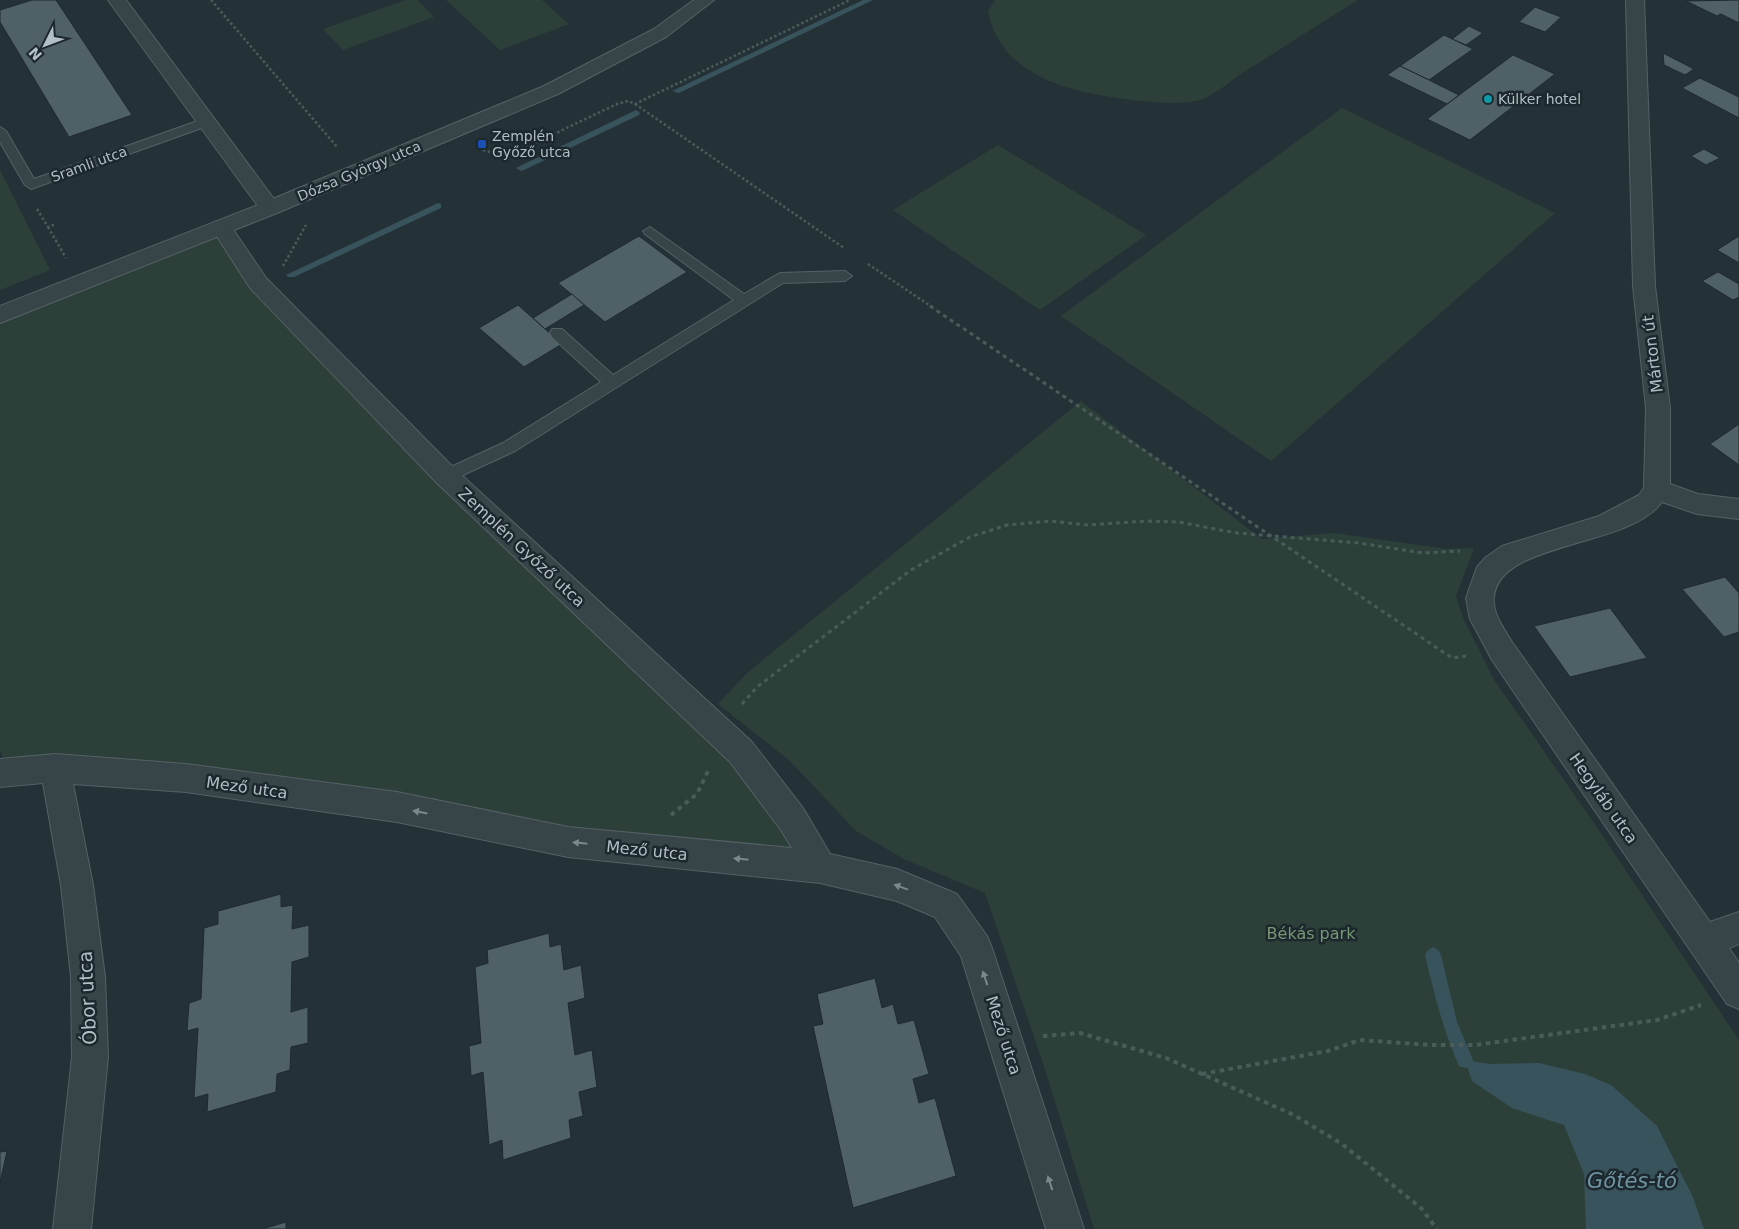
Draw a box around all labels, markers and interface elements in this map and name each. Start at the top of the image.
north arrow [20,20,70,70]
text: N [25,44,45,63]
place label: Külker hotel [1498,91,1581,107]
marker: Külker hotel [1482,93,1494,105]
place label: Zemplén Győző utca [492,128,571,160]
street label: Dózsa György utca [295,138,423,204]
marker: Zemplén Győző utca [476,138,488,150]
street label: Sramli utca [49,143,129,185]
street label: Márton út [1638,314,1667,394]
street label: Zemplén Győző utca [454,484,589,611]
street label: Hegyláb utca [1565,749,1642,847]
street label: Mező utca [205,772,289,803]
one-way arrow [413,808,428,816]
street label: Mező utca [605,837,689,864]
one-way arrow [571,839,587,847]
one-way arrow [733,855,749,863]
one-way arrow [893,883,908,891]
park label: Békás park [1267,924,1356,943]
street label: Óbor utca [73,950,100,1046]
one-way arrow [981,970,988,985]
street label: Mező utca [982,993,1025,1077]
water label: Gőtés-tó [1587,1169,1677,1193]
one-way arrow [1046,1175,1054,1190]

